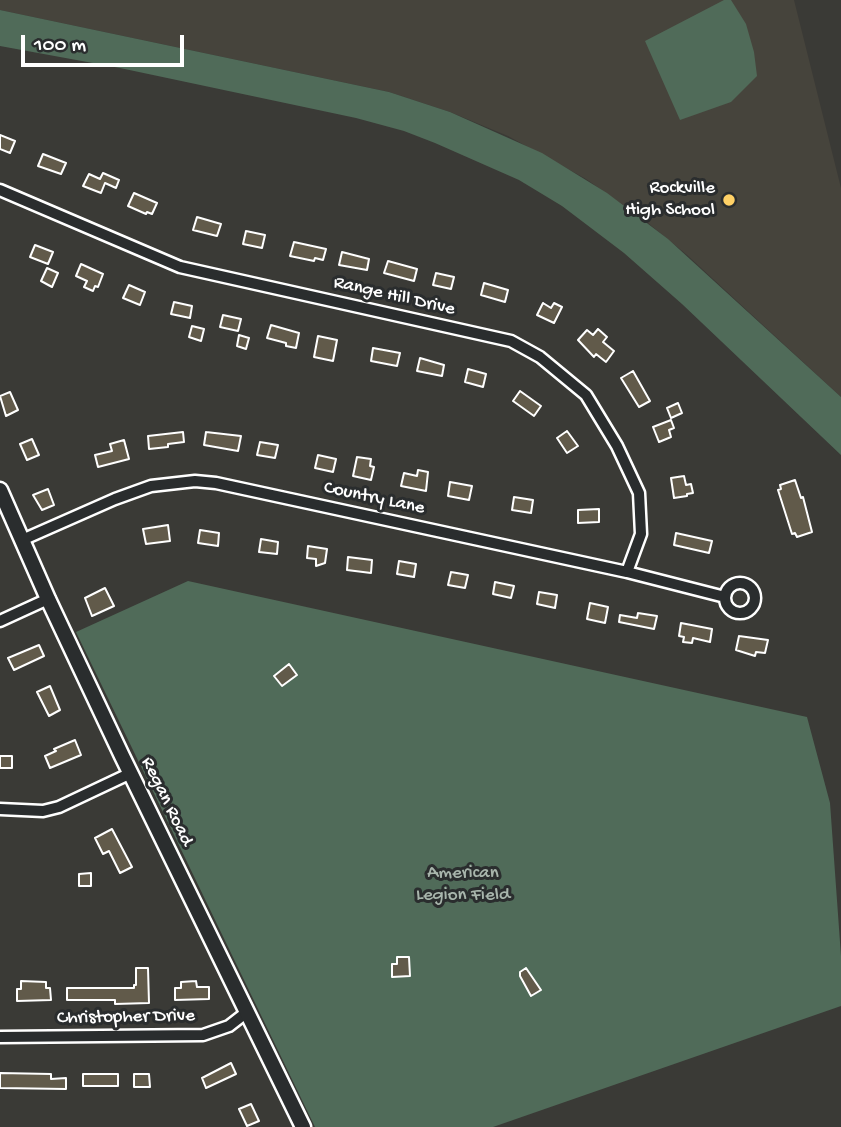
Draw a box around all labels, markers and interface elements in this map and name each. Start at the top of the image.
scale bar [24,21,187,65]
text: 100 m [34,34,86,59]
place label: Rockville High School [625,178,715,222]
marker: Rockville High School [721,192,737,208]
street label: Range Hill Drive [331,272,457,322]
street label: Country Lane [321,477,427,521]
street label: Regan Road [135,754,197,850]
park label: American Legion Field [416,863,510,907]
street label: Christopher Drive [57,1005,195,1031]

